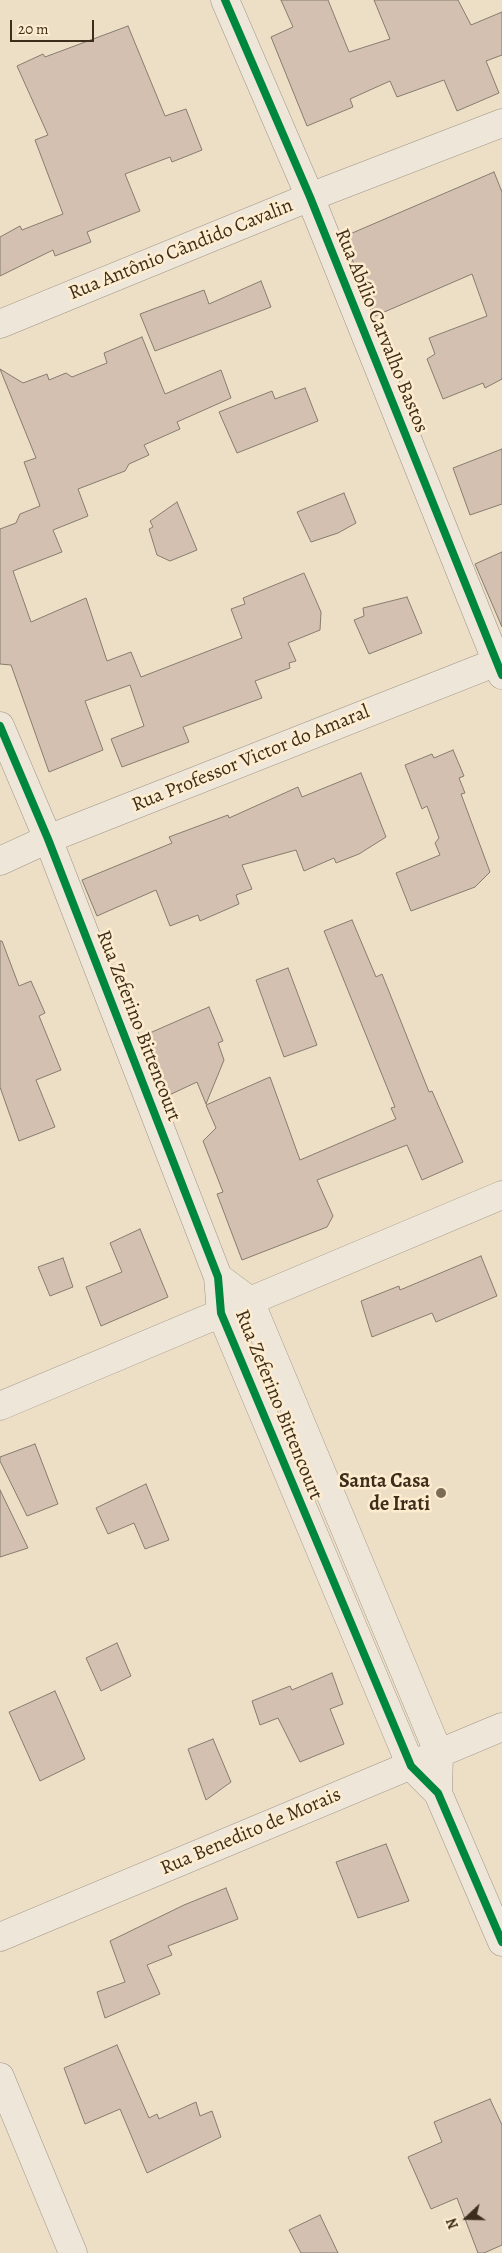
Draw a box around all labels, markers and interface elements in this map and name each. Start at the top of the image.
scale bar [12,10,96,42]
text: 20 m [18,19,49,39]
street label: Rua Antônio Cândido Cavalin [65,194,297,306]
street label: Rua Abílio Carvalho Bastos [329,225,433,437]
street label: Rua Professor Victor do Amaral [129,700,373,818]
street label: Rua Zeferino Bittencourt [90,927,186,1125]
street label: Rua Zeferino Bittencourt [229,1307,327,1503]
place label: Santa Casa de Irati [339,1470,430,1517]
marker: Santa Casa de Irati [434,1486,448,1500]
street label: Rua Benedito de Morais [157,1783,345,1881]
north arrow [442,2193,492,2243]
text: N [442,2215,463,2232]

